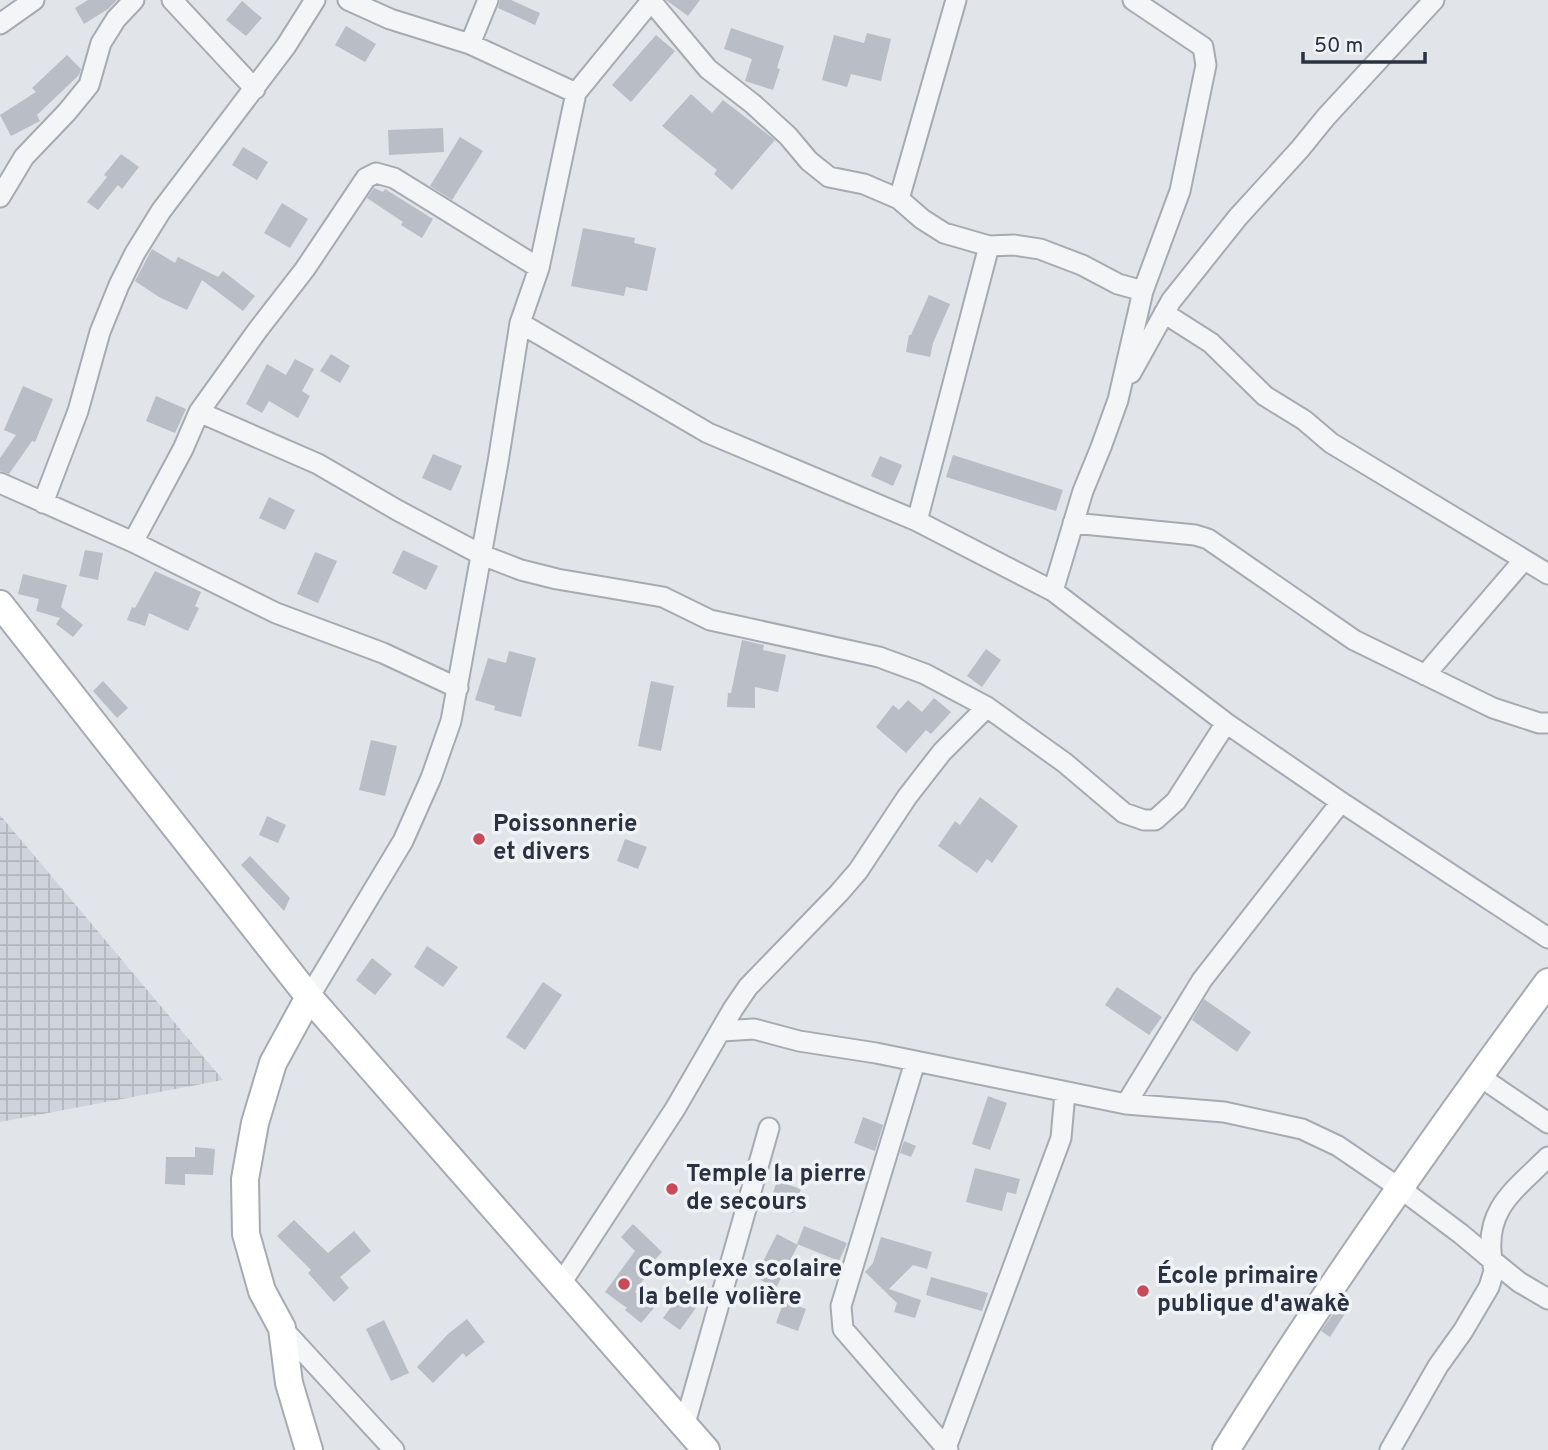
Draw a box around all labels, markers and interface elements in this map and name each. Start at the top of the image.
scale bar [1303,21,1426,65]
text: 50 m [1314,33,1363,60]
place label: Poissonnerie et divers [493,810,637,868]
marker: Poissonnerie et divers [471,831,487,847]
place label: Temple la pierre de secours [686,1160,866,1218]
marker: Temple la pierre de secours [664,1181,680,1197]
place label: Complexe scolaire la belle volière [638,1255,842,1313]
place label: École primaire publique d'awakè [1157,1260,1350,1320]
marker: Complexe scolaire la belle volière [616,1276,632,1292]
marker: École primaire publique d'awakè [1135,1283,1151,1299]

